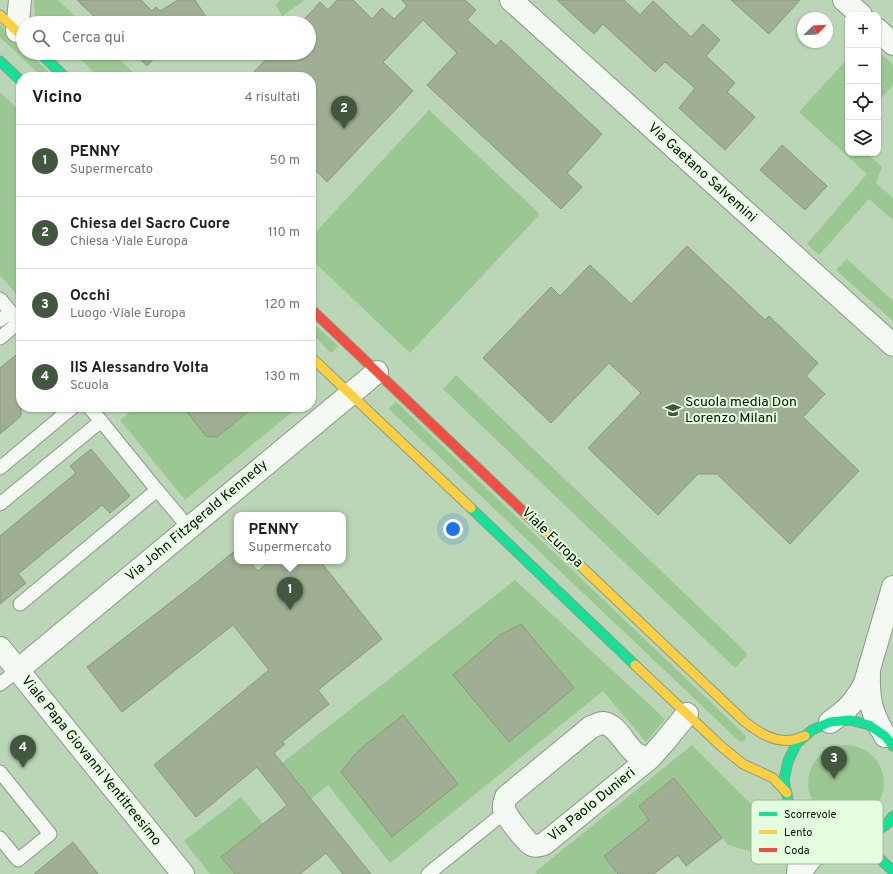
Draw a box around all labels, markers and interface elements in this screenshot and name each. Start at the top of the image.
north arrow [797,12,833,48]
map controls [845,12,881,156]
button: + [845,12,881,48]
search box [16,16,316,60]
icon: search [30,27,52,49]
text: Cerca qui [62,29,125,48]
button: − [845,48,881,84]
button: locate [845,84,881,120]
text: Vicino [32,87,82,109]
text: 4 risultati [245,90,300,106]
pin: 2 [331,96,357,129]
street label: Via Gaetano Salvemini [644,120,760,226]
button: layers [845,120,881,156]
text: PENNY [70,143,120,162]
text: 1 [42,153,48,169]
text: 50 m [270,153,300,169]
text: Supermercato [70,162,153,178]
text: Chiesa del Sacro Cuore [70,215,230,234]
text: 2 [41,225,49,241]
text: 110 m [268,225,300,241]
text: Chiesa · Viale Europa [70,234,188,250]
text: Occhi [70,287,110,306]
text: 3 [41,297,49,313]
text: 120 m [265,297,300,313]
text: Luogo · Viale Europa [70,306,186,322]
text: IIS Alessandro Volta [70,359,209,378]
text: 4 [41,369,49,385]
text: 130 m [265,369,300,385]
text: Scuola [70,378,109,394]
place label: Scuola media Don Lorenzo Milani [685,394,797,427]
school or university icon: Scuola media Don Lorenzo Milani [664,401,682,419]
street label: Via John Fitzgerald Kennedy [123,457,271,585]
street label: Viale Europa [518,504,586,572]
popup [234,512,346,564]
your location [443,519,463,539]
text: PENNY [249,521,299,540]
text: Supermercato [249,540,331,556]
pin: 1 [277,577,303,610]
street label: Viale Papa Giovanni Ventitreesimo [17,673,165,850]
pin: 4 [10,735,36,768]
pin: 3 [821,746,847,779]
street label: Via Paolo Dunieri [545,765,639,845]
legend [751,800,883,864]
text: Scorrevole [784,808,837,822]
text: Lento [784,826,812,840]
text: Coda [784,844,810,858]

